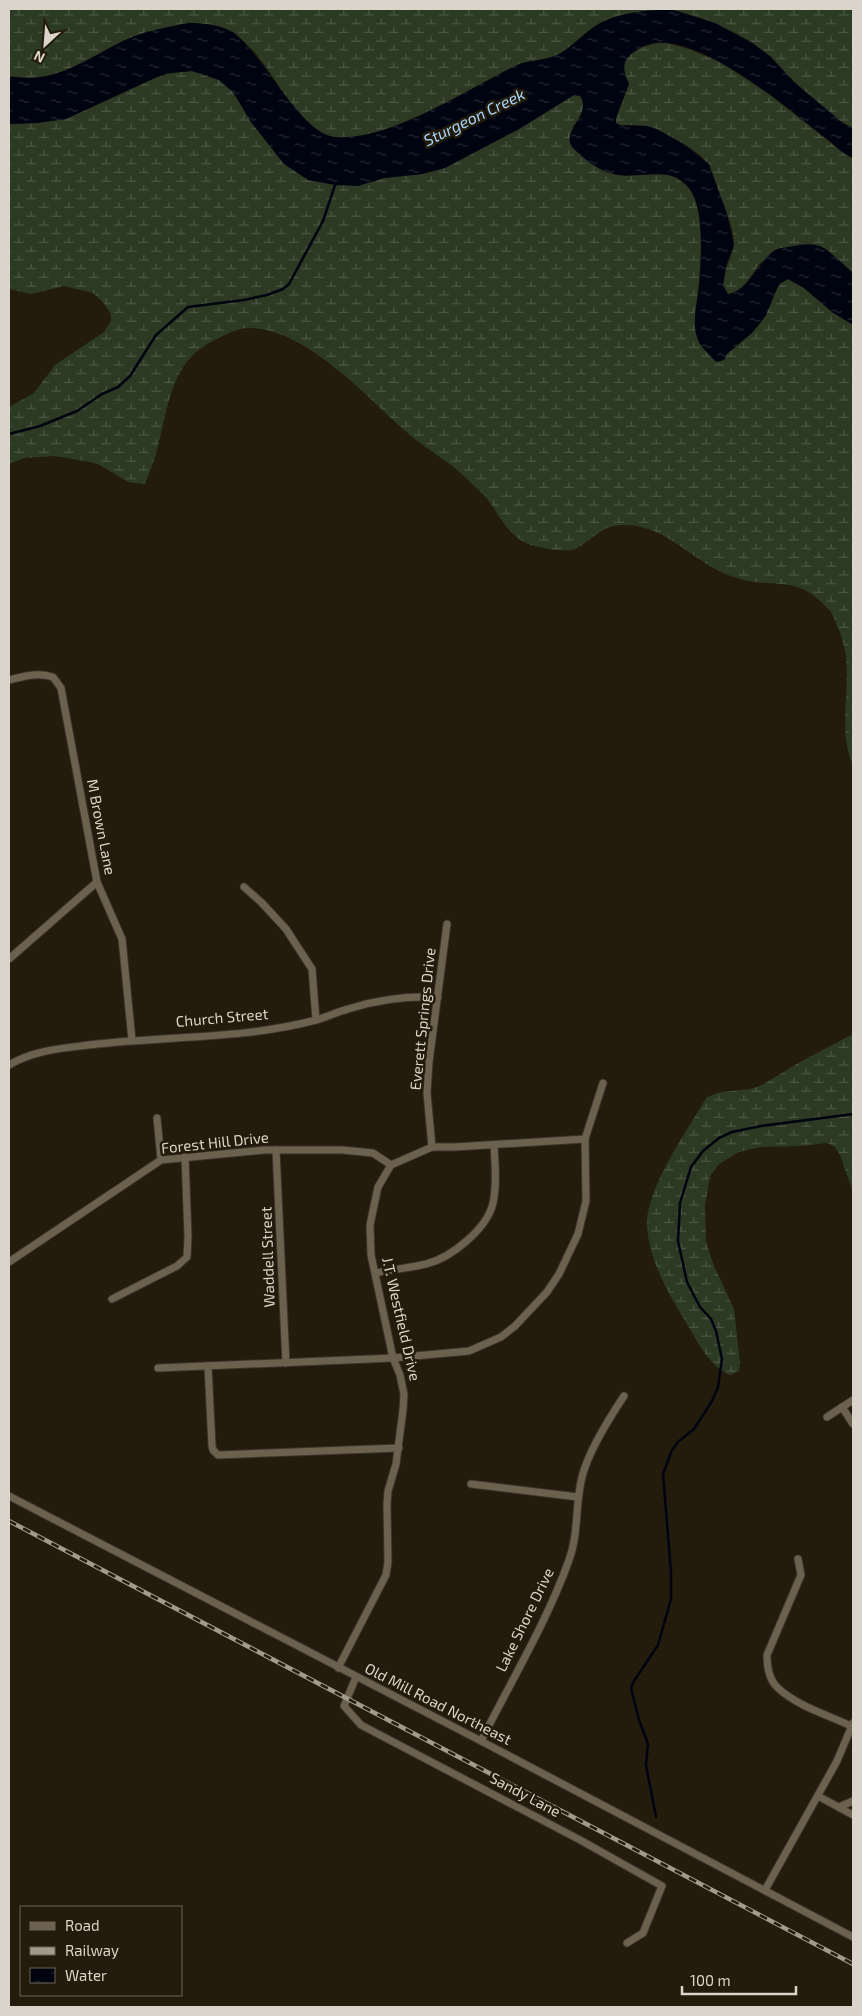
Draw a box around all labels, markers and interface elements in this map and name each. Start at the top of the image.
north arrow [20,20,70,70]
text: N [31,47,47,67]
water label: Sturgeon Creek [420,84,528,149]
street label: M Brown Lane [84,777,120,876]
street label: Everett Springs Drive [406,947,438,1091]
street label: Church Street [175,1004,269,1030]
street label: Forest Hill Drive [160,1127,270,1157]
street label: Waddell Street [256,1206,278,1308]
street label: J.T. Westfield Drive [379,1255,425,1382]
street label: Lake Shore Drive [491,1565,557,1674]
street label: Old Mill Road Northeast [362,1658,515,1748]
street label: Sandy Lane [487,1768,564,1820]
legend [20,1906,182,1996]
text: Road [65,1916,100,1934]
text: Railway [65,1941,119,1959]
scale bar [682,1964,796,1996]
text: Water [65,1966,107,1984]
text: 100 m [690,1971,731,1989]

